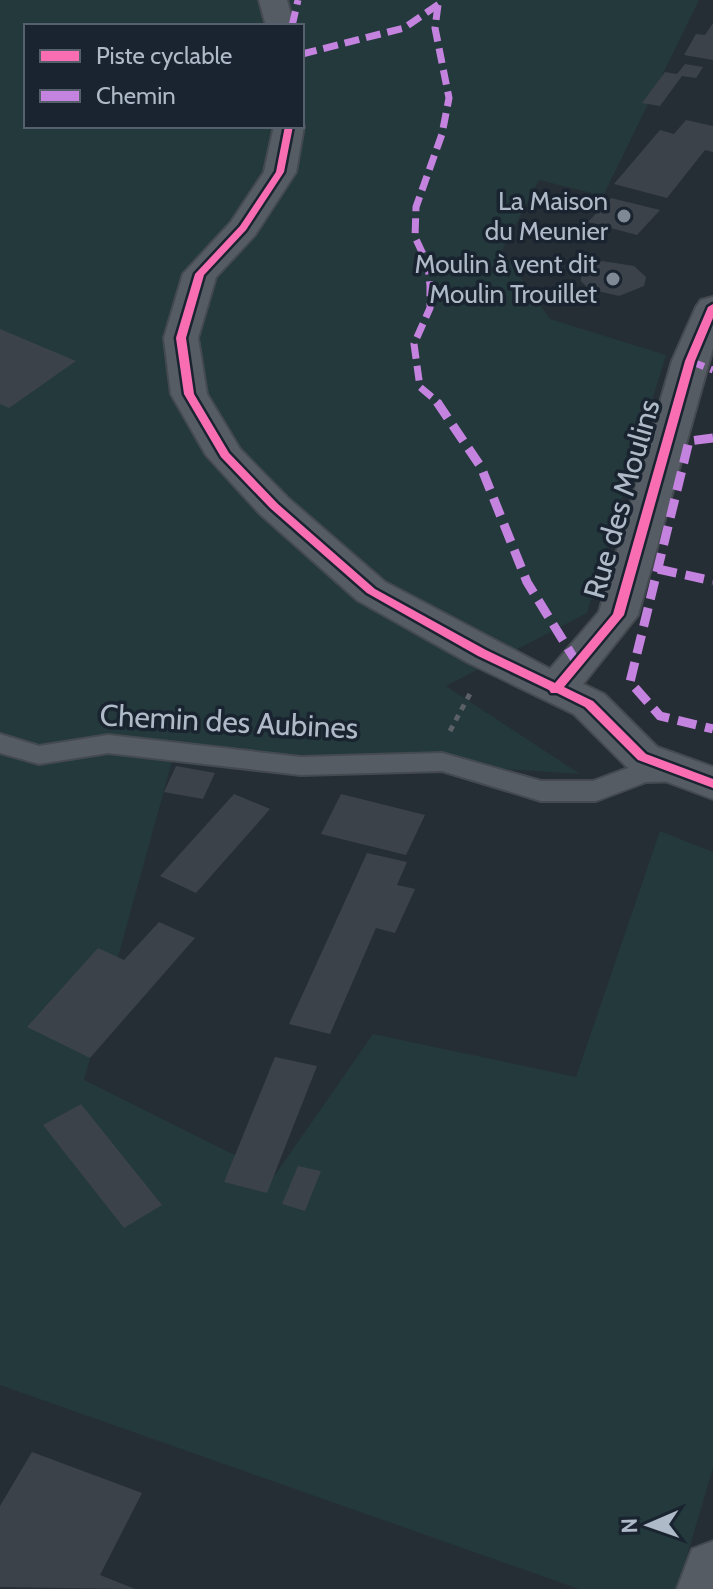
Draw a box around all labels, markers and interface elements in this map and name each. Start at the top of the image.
legend [24,24,304,128]
text: Piste cyclable [96,41,232,70]
text: Chemin [96,81,176,110]
place label: La Maison du Meunier [485,185,609,247]
marker: La Maison du Meunier [615,207,633,225]
place label: Moulin à vent dit Moulin Trouillet [414,248,597,310]
marker: Moulin à vent dit Moulin Trouillet [604,270,622,288]
street label: Rue des Moulins [575,395,668,603]
street label: Chemin des Aubines [99,696,359,747]
north arrow [609,1485,689,1565]
text: N [616,1517,643,1534]

